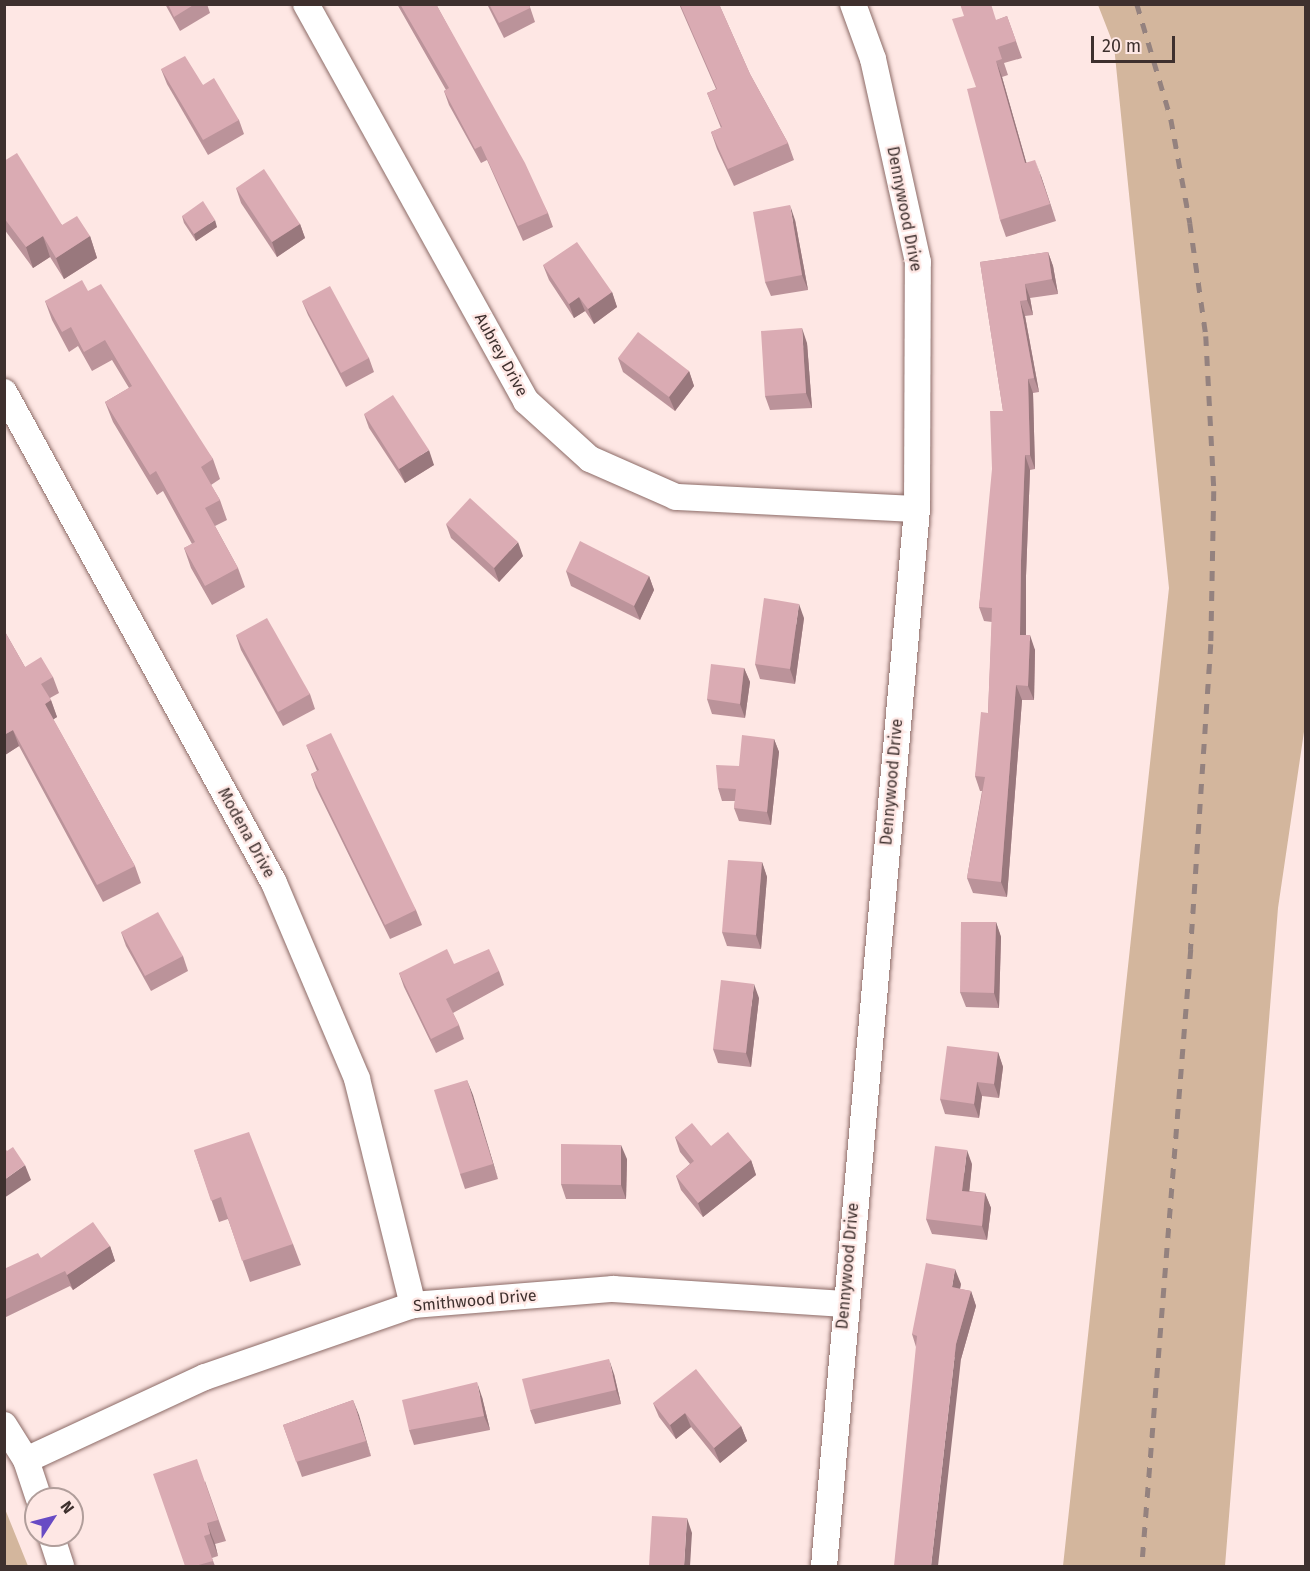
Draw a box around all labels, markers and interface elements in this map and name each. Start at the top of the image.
scale bar [1094,24,1178,62]
text: 20 m [1102,35,1141,57]
street label: Dennywood Drive [882,145,926,273]
street label: Aubrey Drive [470,310,532,400]
street label: Dennywood Drive [877,718,907,846]
street label: Modena Drive [213,785,279,881]
street label: Dennywood Drive [833,1202,863,1330]
street label: Smithwood Drive [413,1286,537,1316]
north arrow [24,1487,84,1547]
text: N [57,1497,78,1517]

